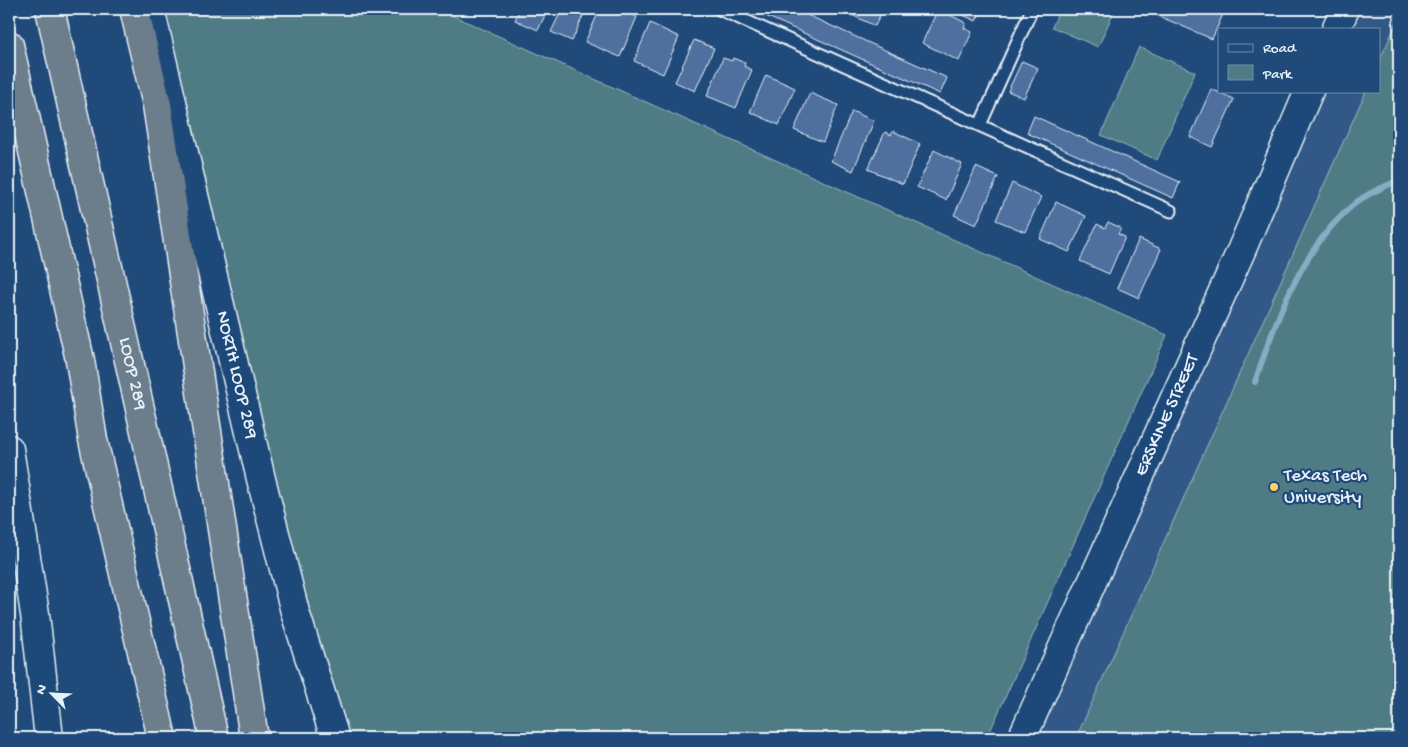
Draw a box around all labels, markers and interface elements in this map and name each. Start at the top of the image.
legend [1218,28,1380,92]
text: Road [1263,40,1297,58]
text: Park [1262,66,1293,84]
street label: NORTH LOOP 289 [210,309,263,442]
street label: LOOP 289 [113,335,152,413]
street label: ERSKINE STREET [1130,350,1205,480]
place label: Texas Tech University [1283,465,1367,510]
marker: Texas Tech University [1268,481,1280,493]
north arrow [28,670,78,720]
text: N [33,682,52,697]

